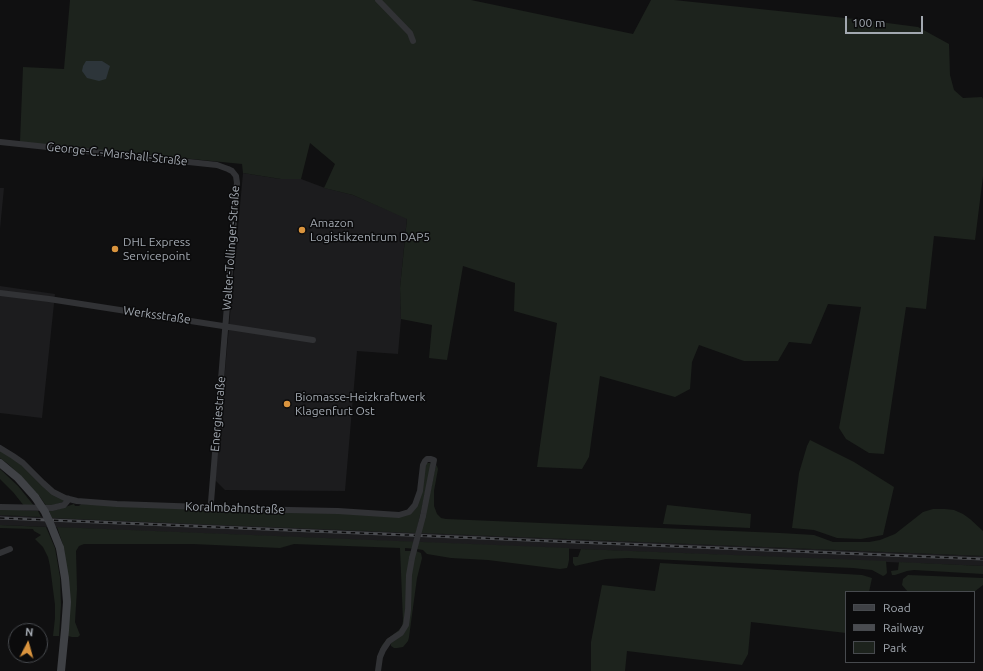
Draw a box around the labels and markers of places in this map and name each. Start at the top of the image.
place label: Amazon Logistikzentrum DAP5 [310,216,430,244]
marker: Amazon Logistikzentrum DAP5 [297,225,307,235]
place label: DHL Express Servicepoint [123,235,190,263]
marker: DHL Express Servicepoint [110,244,120,254]
place label: Biomasse-Heizkraftwerk Klagenfurt Ost [295,390,426,418]
marker: Biomasse-Heizkraftwerk Klagenfurt Ost [282,399,292,409]

